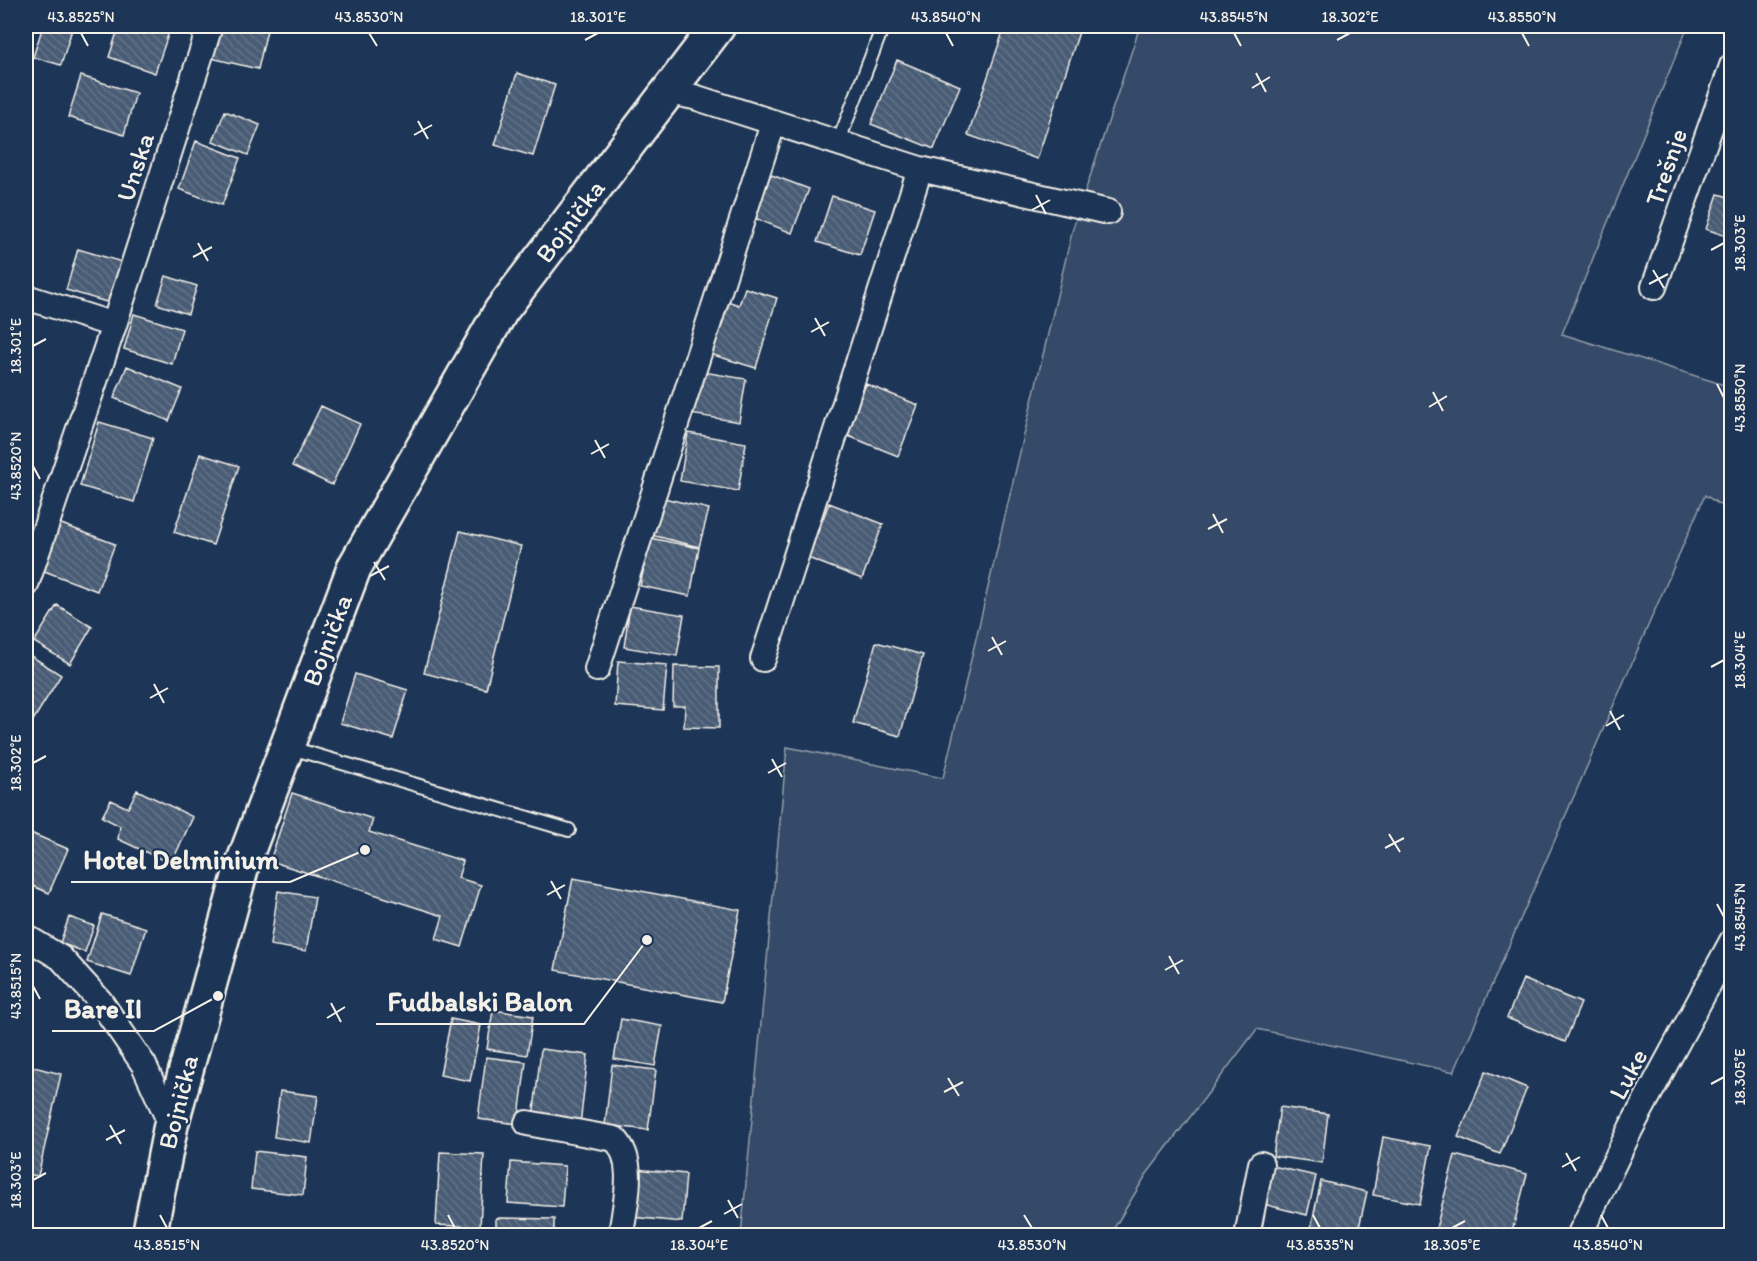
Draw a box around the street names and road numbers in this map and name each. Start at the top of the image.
street label: Trešnje [1638,124,1694,210]
street label: Unska [109,128,161,205]
street label: Bojnička [528,173,612,269]
street label: Bojnička [295,589,359,691]
street label: Luke [1601,1043,1655,1105]
street label: Bojnička [151,1051,205,1153]

